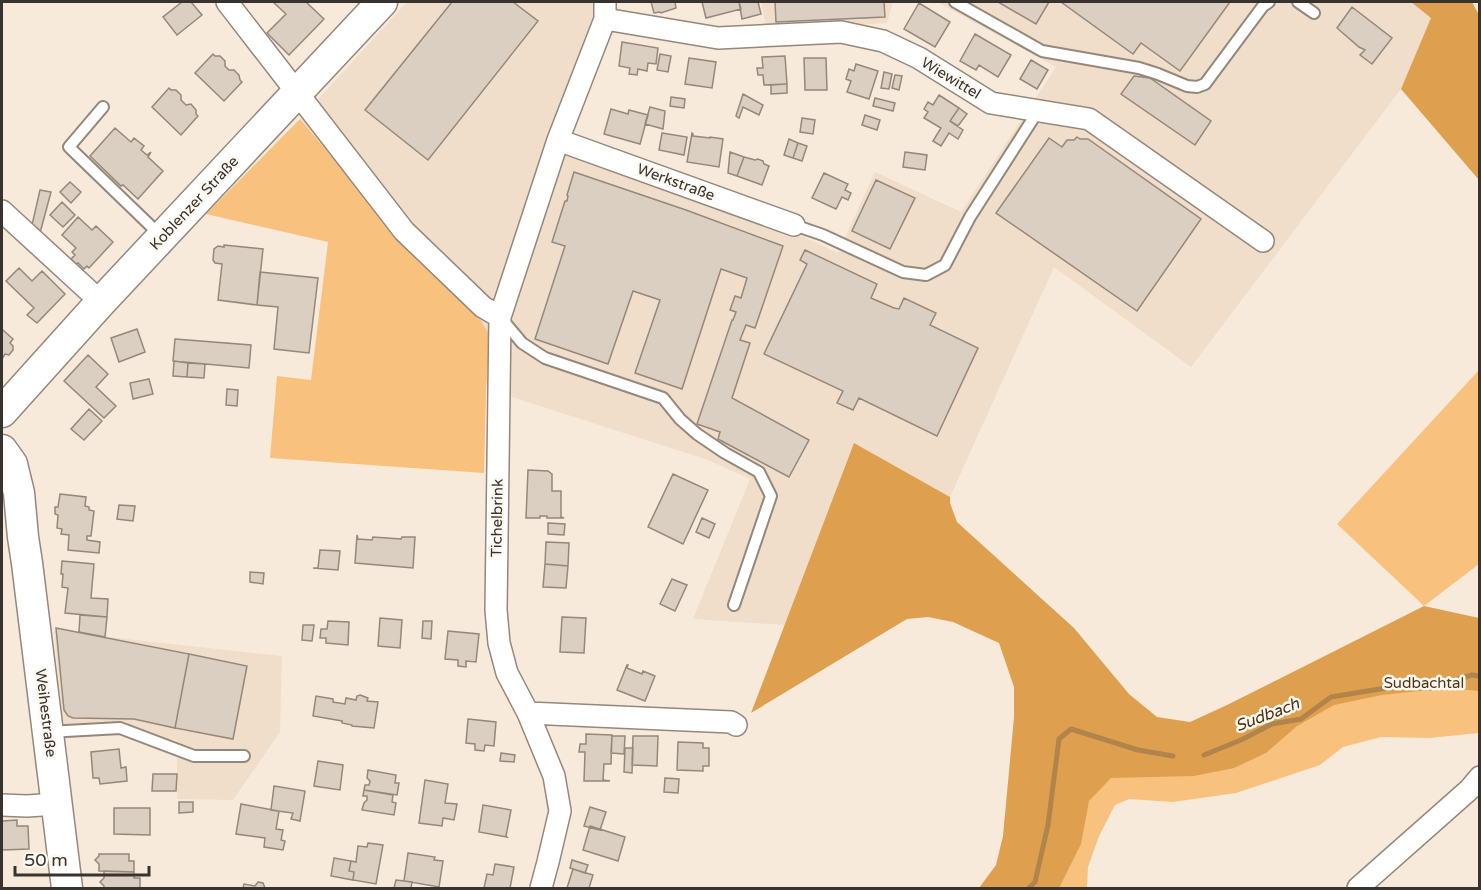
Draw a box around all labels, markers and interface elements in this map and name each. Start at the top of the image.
street label: Wiewittel [918,53,984,103]
street label: Koblenzer Straße [146,152,242,254]
street label: Werkstraße [635,160,717,204]
street label: Tichelbrink [487,479,507,557]
street label: Weihestraße [32,668,60,758]
park label: Sudbachtal [1384,674,1464,692]
water label: Sudbach [1233,693,1303,736]
scale bar [15,839,148,877]
text: 50 m [24,849,68,871]

